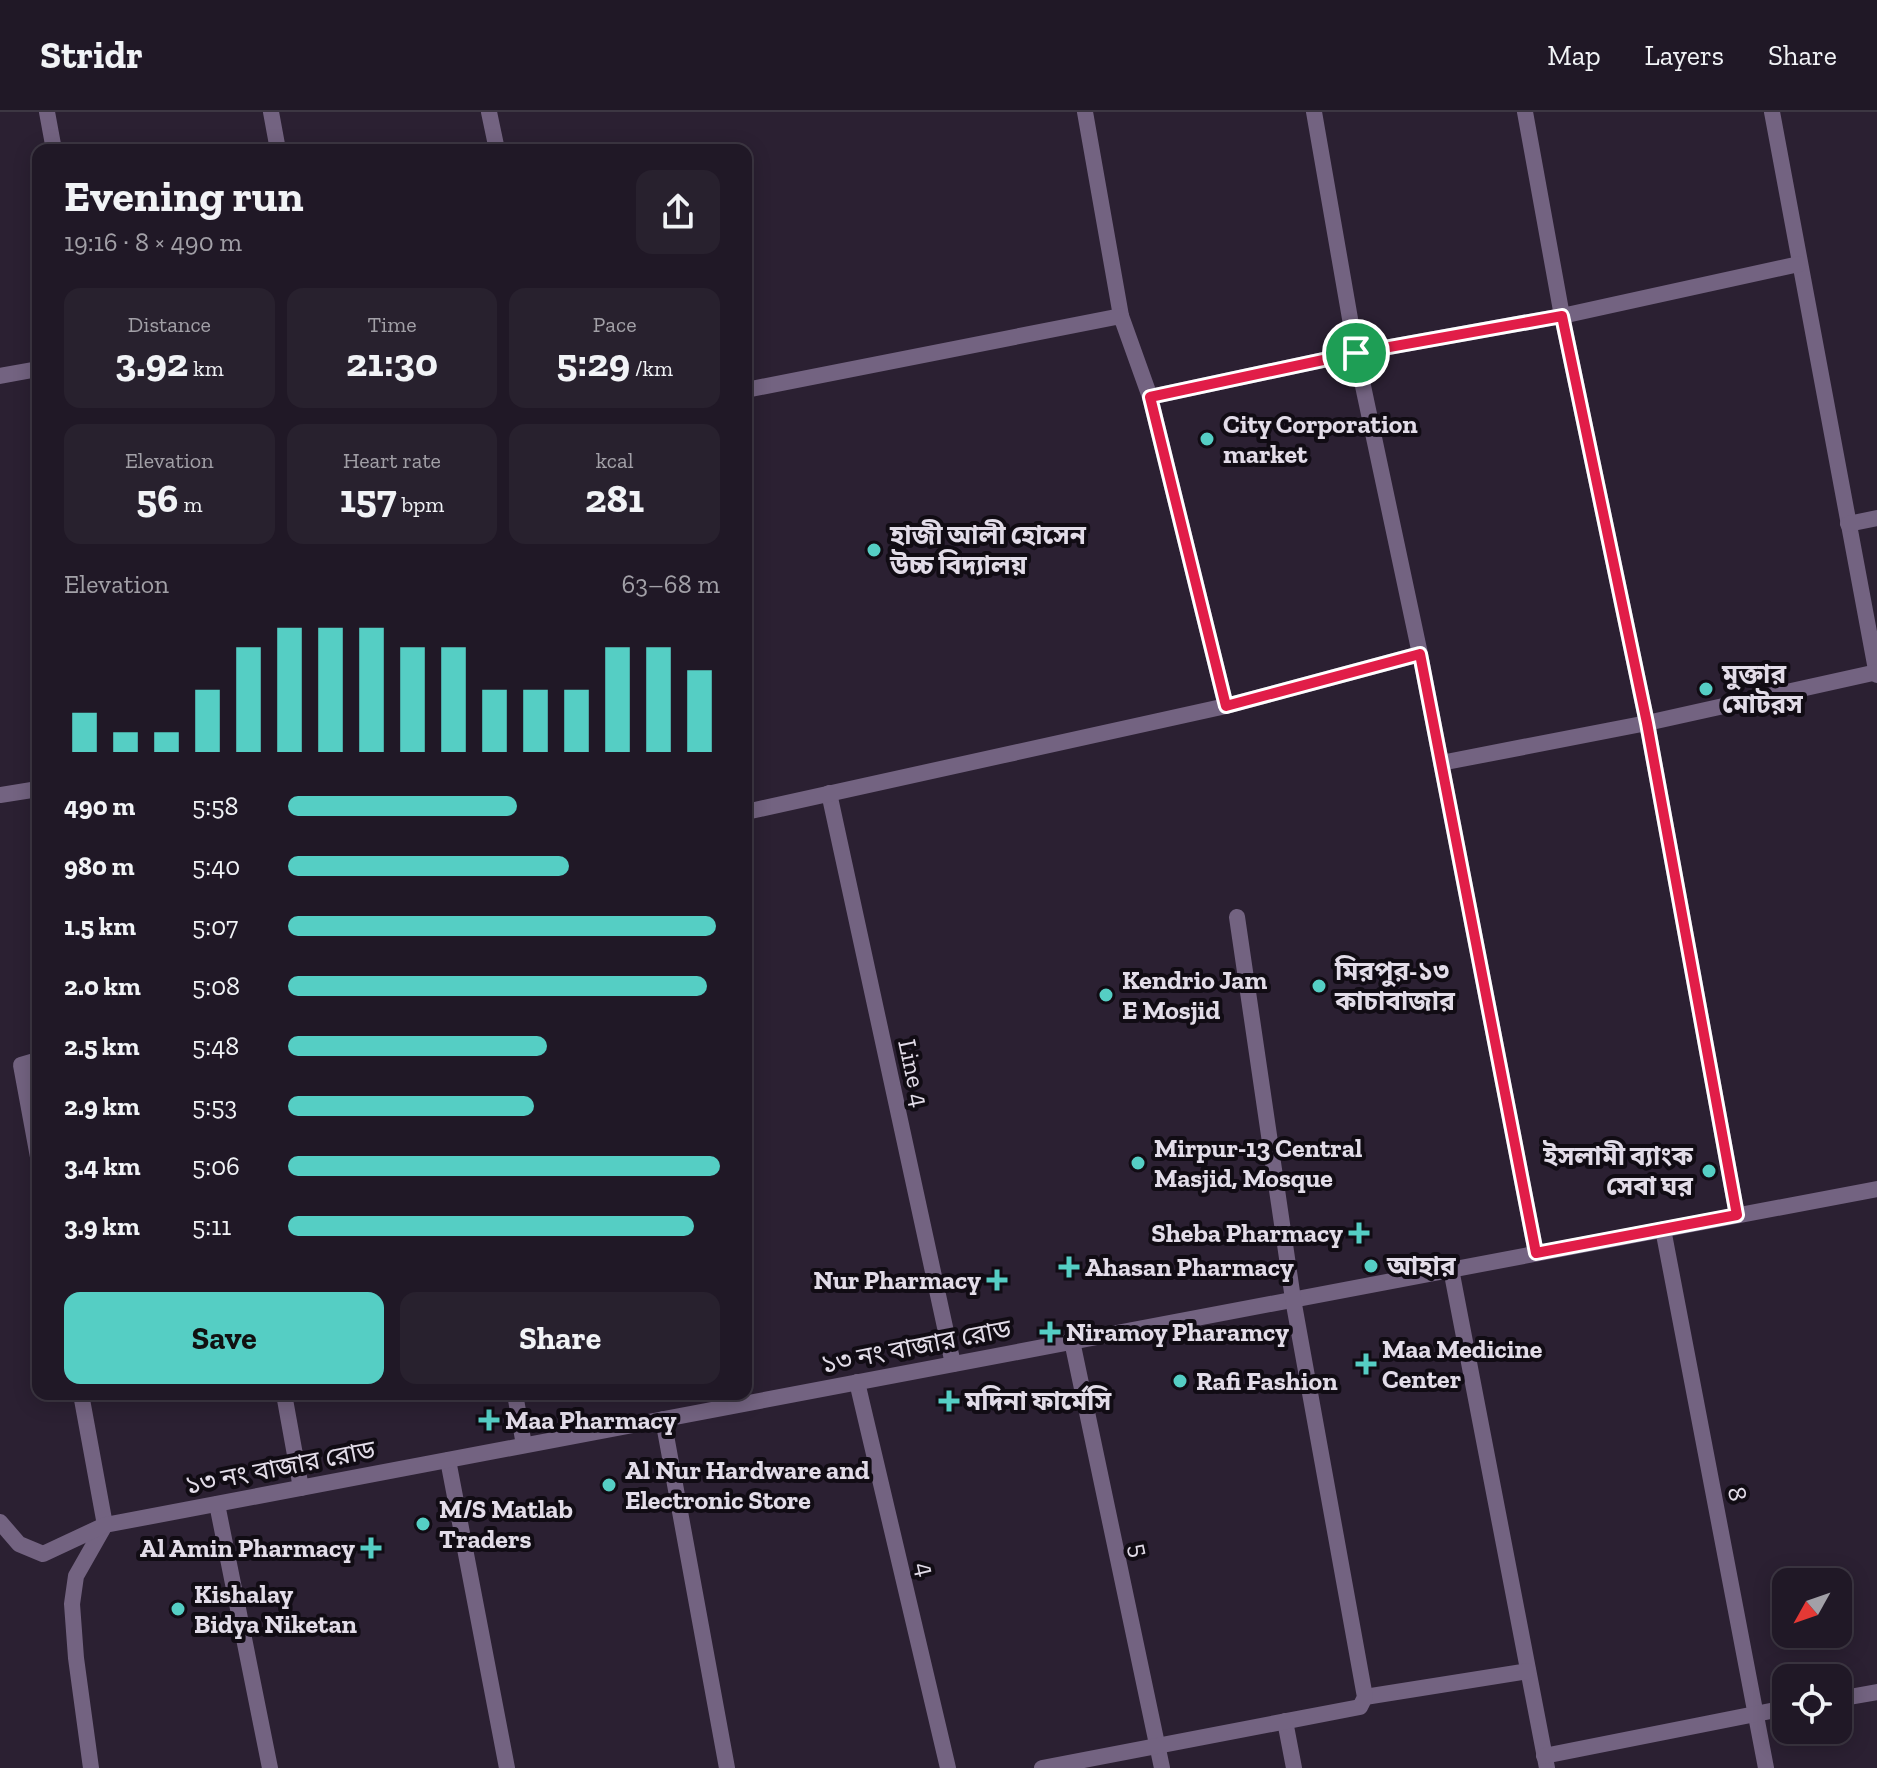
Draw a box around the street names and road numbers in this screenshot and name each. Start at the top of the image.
street label: Line 4 [891,1036,937,1110]
street label: ১৩ নং বাজার রোড [818,1312,1014,1380]
street label: ১৩ নং বাজার রোড [182,1433,378,1501]
street label: 8 [1721,1484,1755,1504]
street label: 5 [1123,1540,1157,1560]
street label: 4 [909,1559,943,1579]

